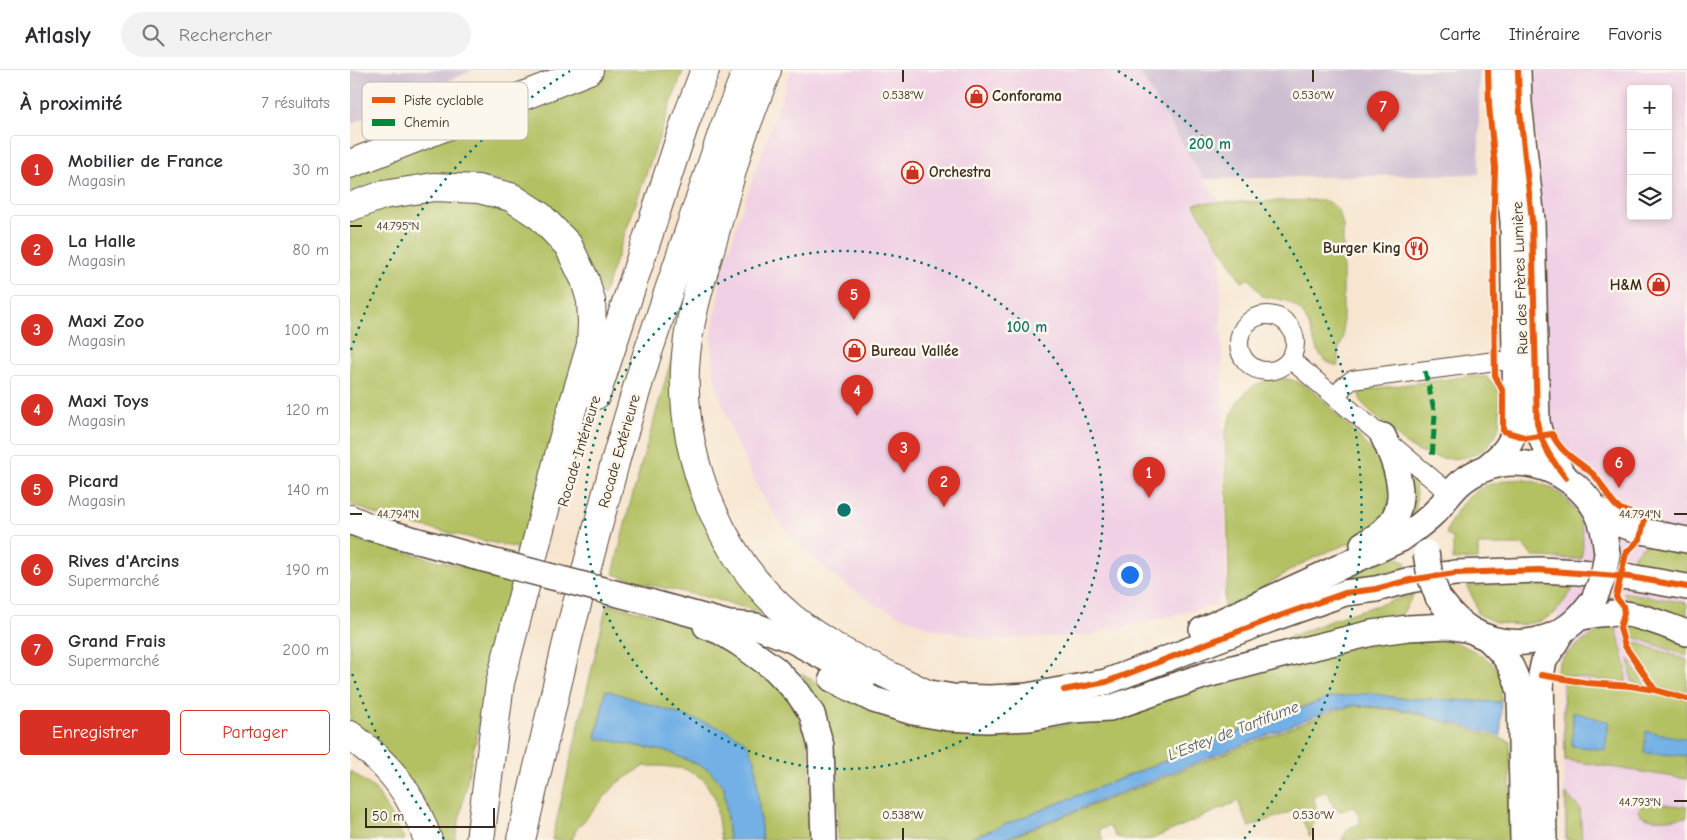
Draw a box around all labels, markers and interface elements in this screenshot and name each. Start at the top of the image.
search box [121,12,471,57]
text: Atlasly [25,21,91,49]
icon: search [139,21,167,49]
text: Rechercher [179,24,272,46]
text: Carte [1440,24,1481,45]
text: Itinéraire [1509,24,1580,45]
text: Favoris [1608,24,1662,45]
legend [362,82,528,140]
shop icon: Conforama [964,84,988,108]
map controls [1627,85,1672,220]
button: + [1627,85,1672,130]
place label: Conforama [992,87,1062,105]
text: 0.538°W [882,88,924,102]
text: 0.536°W [1292,88,1334,102]
text: À proximité [20,91,122,115]
pin: 7 [1367,91,1399,132]
text: Piste cyclable [404,92,484,109]
text: 7 résultats [261,94,330,112]
text: Chemin [404,114,450,131]
button: − [1627,130,1672,175]
text: 200 m [1189,135,1231,153]
text: Mobilier de France [68,150,223,172]
shop icon: Orchestra [901,160,925,184]
text: 1 [34,161,40,179]
text: 30 m [293,161,329,179]
place label: Orchestra [929,163,991,181]
text: Magasin [68,172,126,190]
button: layers [1627,175,1672,220]
street label: Rue des Frères Lumière [1508,201,1532,355]
text: 44.795°N [377,219,419,233]
text: La Halle [68,230,136,252]
restaurant icon: Burger King [1405,236,1429,260]
place label: Burger King [1323,239,1401,257]
text: 2 [33,241,41,259]
text: 80 m [292,241,329,259]
text: Magasin [68,252,126,270]
shop icon: H&M [1646,273,1670,297]
place label: H&M [1610,276,1642,294]
pin: 5 [838,279,870,320]
text: Maxi Zoo [68,310,144,332]
text: 100 m [1007,318,1047,336]
text: 3 [33,321,41,339]
text: 100 m [285,321,329,339]
text: Magasin [68,332,126,350]
shop icon: Bureau Vallée [843,339,867,363]
place label: Bureau Vallée [871,342,959,360]
pin: 4 [841,375,873,416]
text: Maxi Toys [68,390,149,412]
street label: Rocade Extérieure [594,392,644,510]
street label: Rocade Intérieure [554,393,605,509]
text: 4 [33,401,41,419]
text: 120 m [286,401,329,419]
text: Magasin [68,412,126,430]
pin: 3 [888,432,920,473]
pin: 6 [1603,447,1635,488]
pin: 1 [1133,457,1165,498]
pin: 2 [928,466,960,507]
text: Picard [68,470,119,492]
text: 5 [33,481,41,499]
text: 140 m [287,481,329,499]
text: Magasin [68,492,126,510]
centre of rings [835,501,853,519]
text: 44.794°N [377,507,419,521]
text: 44.794°N [1619,507,1661,521]
text: Rives d'Arcins [68,550,179,572]
text: 6 [33,561,41,579]
text: 190 m [286,561,329,579]
your location [1117,562,1143,588]
text: Supermarché [68,572,160,590]
text: Grand Frais [68,630,166,652]
text: 7 [33,641,41,659]
text: 200 m [283,641,329,659]
text: Supermarché [68,652,160,670]
water label: L'Estey de Tartifume [1165,698,1301,764]
button: Enregistrer [20,710,170,755]
button: Partager [180,710,330,755]
text: 44.793°N [1619,795,1661,809]
scale bar [365,805,495,828]
text: 50 m [372,808,404,825]
text: 0.538°W [882,808,924,822]
text: 0.536°W [1292,808,1334,822]

